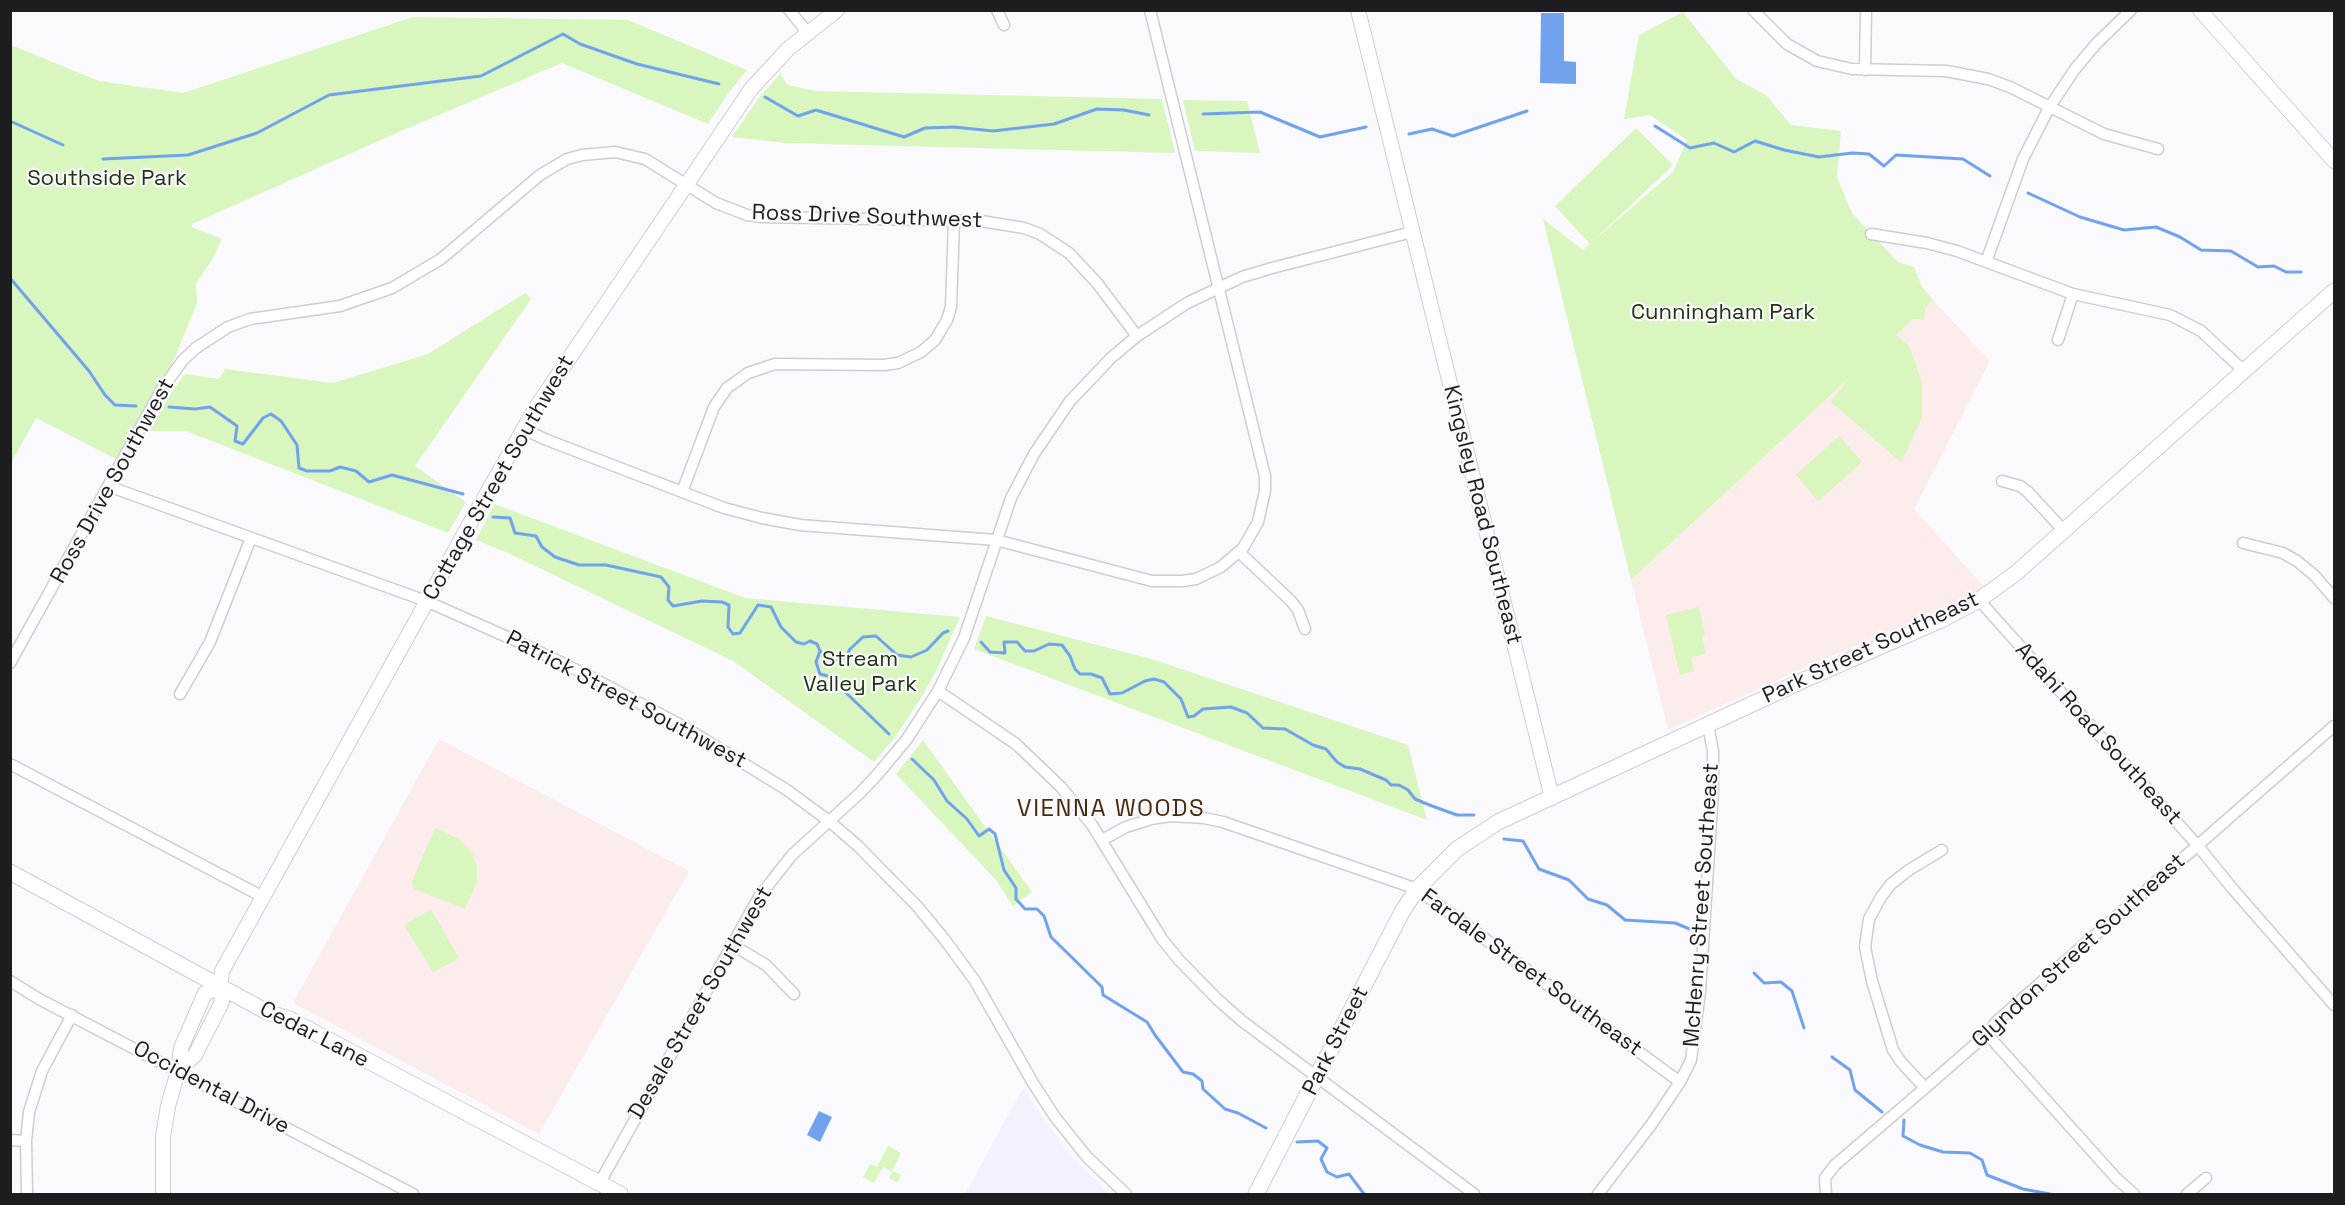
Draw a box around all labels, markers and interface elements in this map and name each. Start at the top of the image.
park label: Southside Park [27,166,187,192]
street label: Ross Drive Southwest [751,200,983,234]
park label: Cunningham Park [1631,300,1815,326]
street label: Cottage Street Southwest [418,351,580,605]
street label: Ross Drive Southwest [46,374,180,588]
street label: Kingsley Road Southeast [1437,383,1527,647]
street label: Park Street Southeast [1759,586,1983,710]
street label: Patrick Street Southwest [501,625,751,775]
street label: Adahi Road Southeast [2009,637,2187,831]
park label: Stream Valley Park [803,647,917,698]
street label: McHenry Street Southeast [1679,762,1725,1048]
district label: VIENNA WOODS [1017,795,1205,823]
street label: Glyndon Street Southeast [1967,848,2191,1054]
street label: Desale Street Southwest [623,882,779,1124]
street label: Fardale Street Southeast [1415,884,1647,1062]
street label: Park Street [1297,982,1375,1100]
street label: Cedar Lane [255,996,373,1074]
street label: Occidental Drive [128,1036,294,1140]

